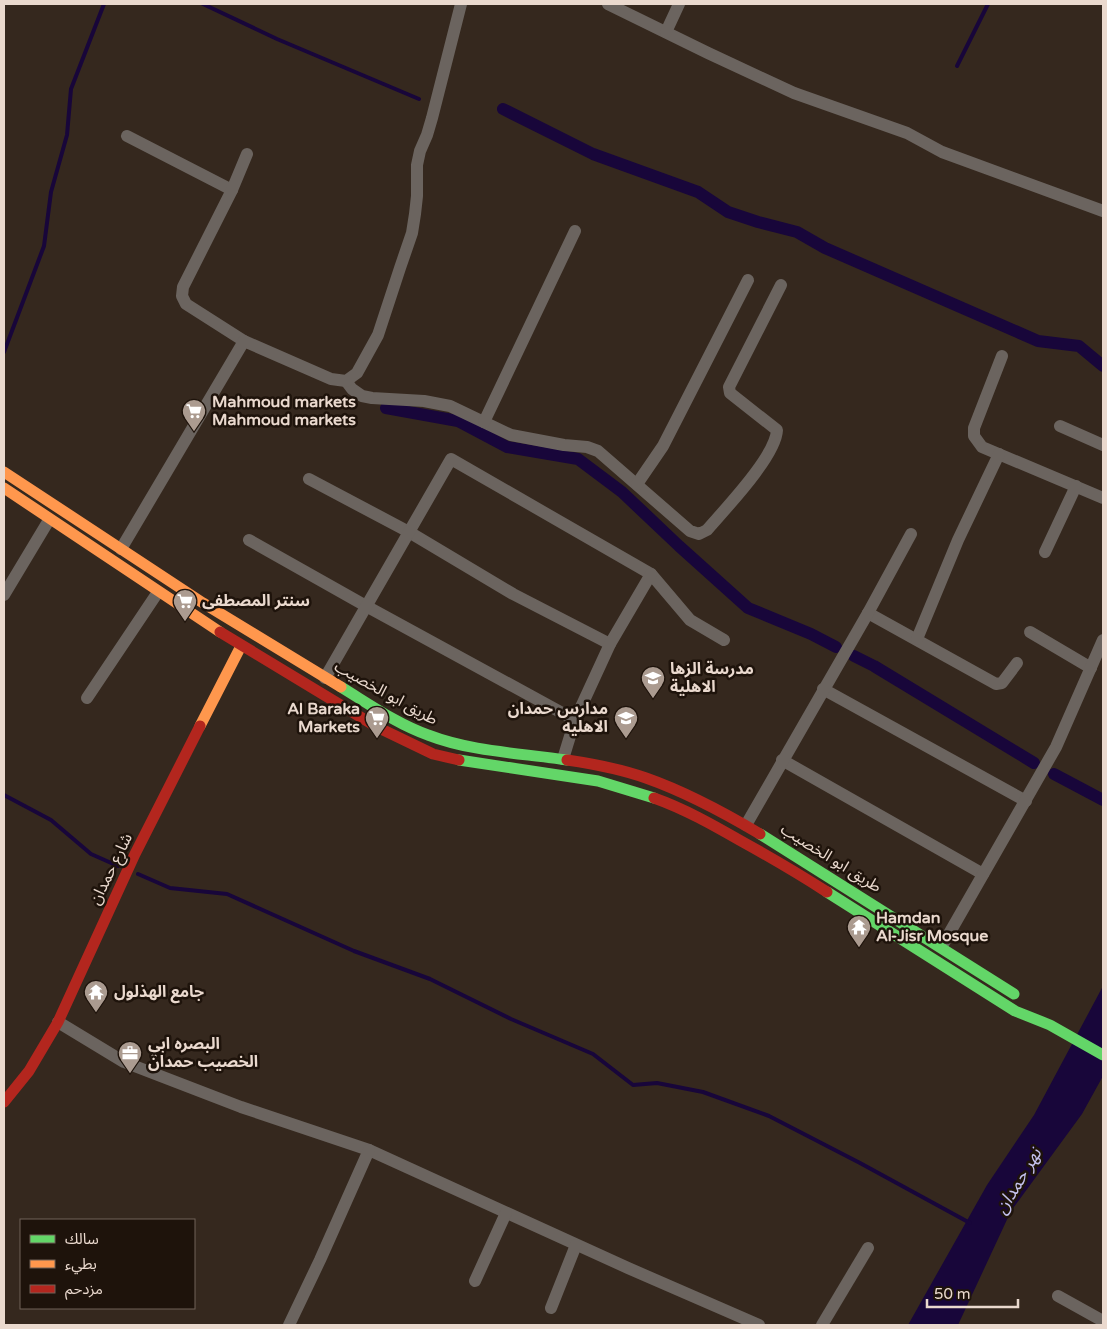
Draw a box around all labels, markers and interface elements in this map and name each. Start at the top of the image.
place label: Mahmoud markets Mahmoud markets [212,392,356,430]
supermarket icon: Mahmoud markets Mahmoud markets [181,398,207,432]
supermarket icon: سنتر المصطفى [172,588,198,622]
place label: سنتر المصطفى [202,591,310,611]
street label: طريق ابو الخصيب [331,656,441,730]
place label: مدرسة الزها الاهلية [670,659,754,697]
school or university icon: مدرسة الزها الاهلية [640,665,666,699]
place label: Al Baraka Markets [287,699,360,737]
place label: مدارس حمدان الاهليه [508,699,608,737]
supermarket icon: Al Baraka Markets [364,705,390,739]
school or university icon: مدارس حمدان الاهليه [613,705,639,739]
street label: طريق ابو الخصيب [777,819,885,897]
street label: شارع حمدان [85,830,139,909]
place label: Hamdan Al-Jisr Mosque [876,908,988,946]
temple icon: Hamdan Al-Jisr Mosque [846,914,872,948]
temple icon: جامع الهذلول [83,979,109,1013]
place label: جامع الهذلول [114,982,204,1004]
place label: البصره ابي الخصيب حمدان [148,1034,258,1072]
office icon: البصره ابي الخصيب حمدان [117,1040,143,1074]
water label: نهر حمدان [990,1142,1047,1218]
legend [20,1219,195,1309]
text: سالك [65,1230,99,1248]
text: بطيء [65,1255,97,1275]
scale bar [927,1276,1018,1308]
text: مزدحم [65,1280,103,1300]
text: 50 m [934,1285,971,1303]

